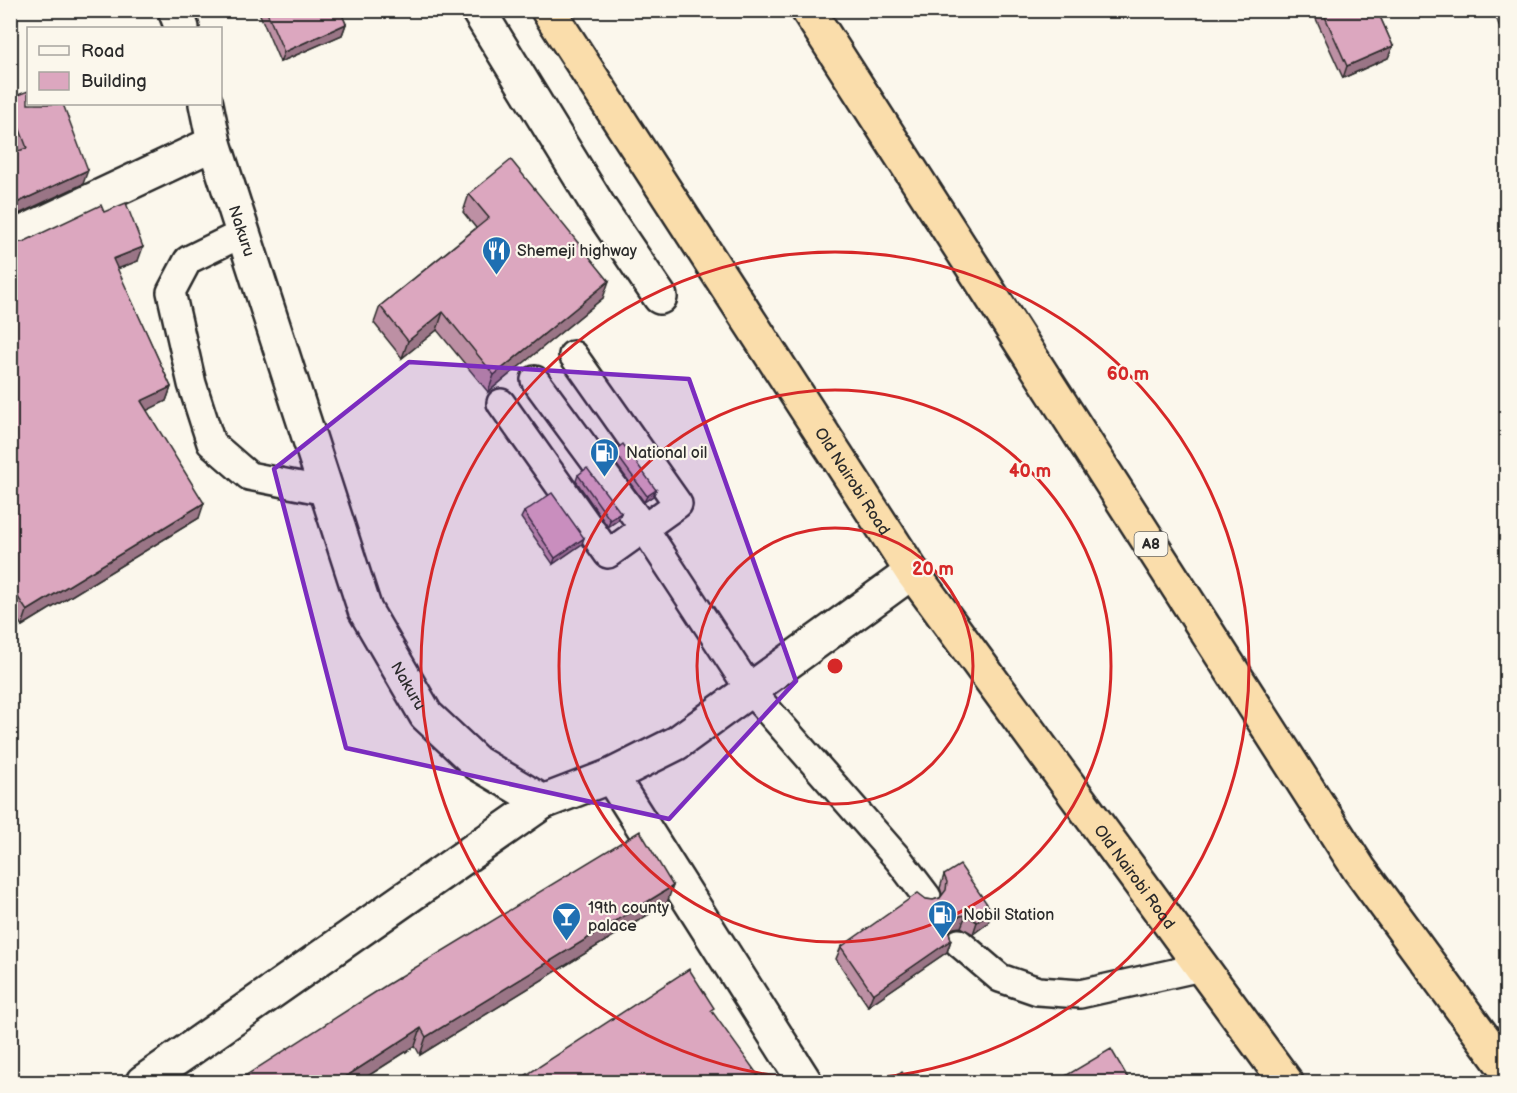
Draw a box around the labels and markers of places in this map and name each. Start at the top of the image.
restaurant icon: Shemeji highway [480,234,512,276]
place label: Shemeji highway [517,242,638,261]
fuel station icon: National oil [589,436,621,478]
place label: National oil [626,444,707,463]
centre of rings [825,656,845,676]
fuel station icon: Nobil Station [926,898,958,940]
place label: 19th county palace [588,899,670,936]
bar icon: 19th county palace [551,900,583,942]
place label: Nobil Station [963,906,1054,925]

